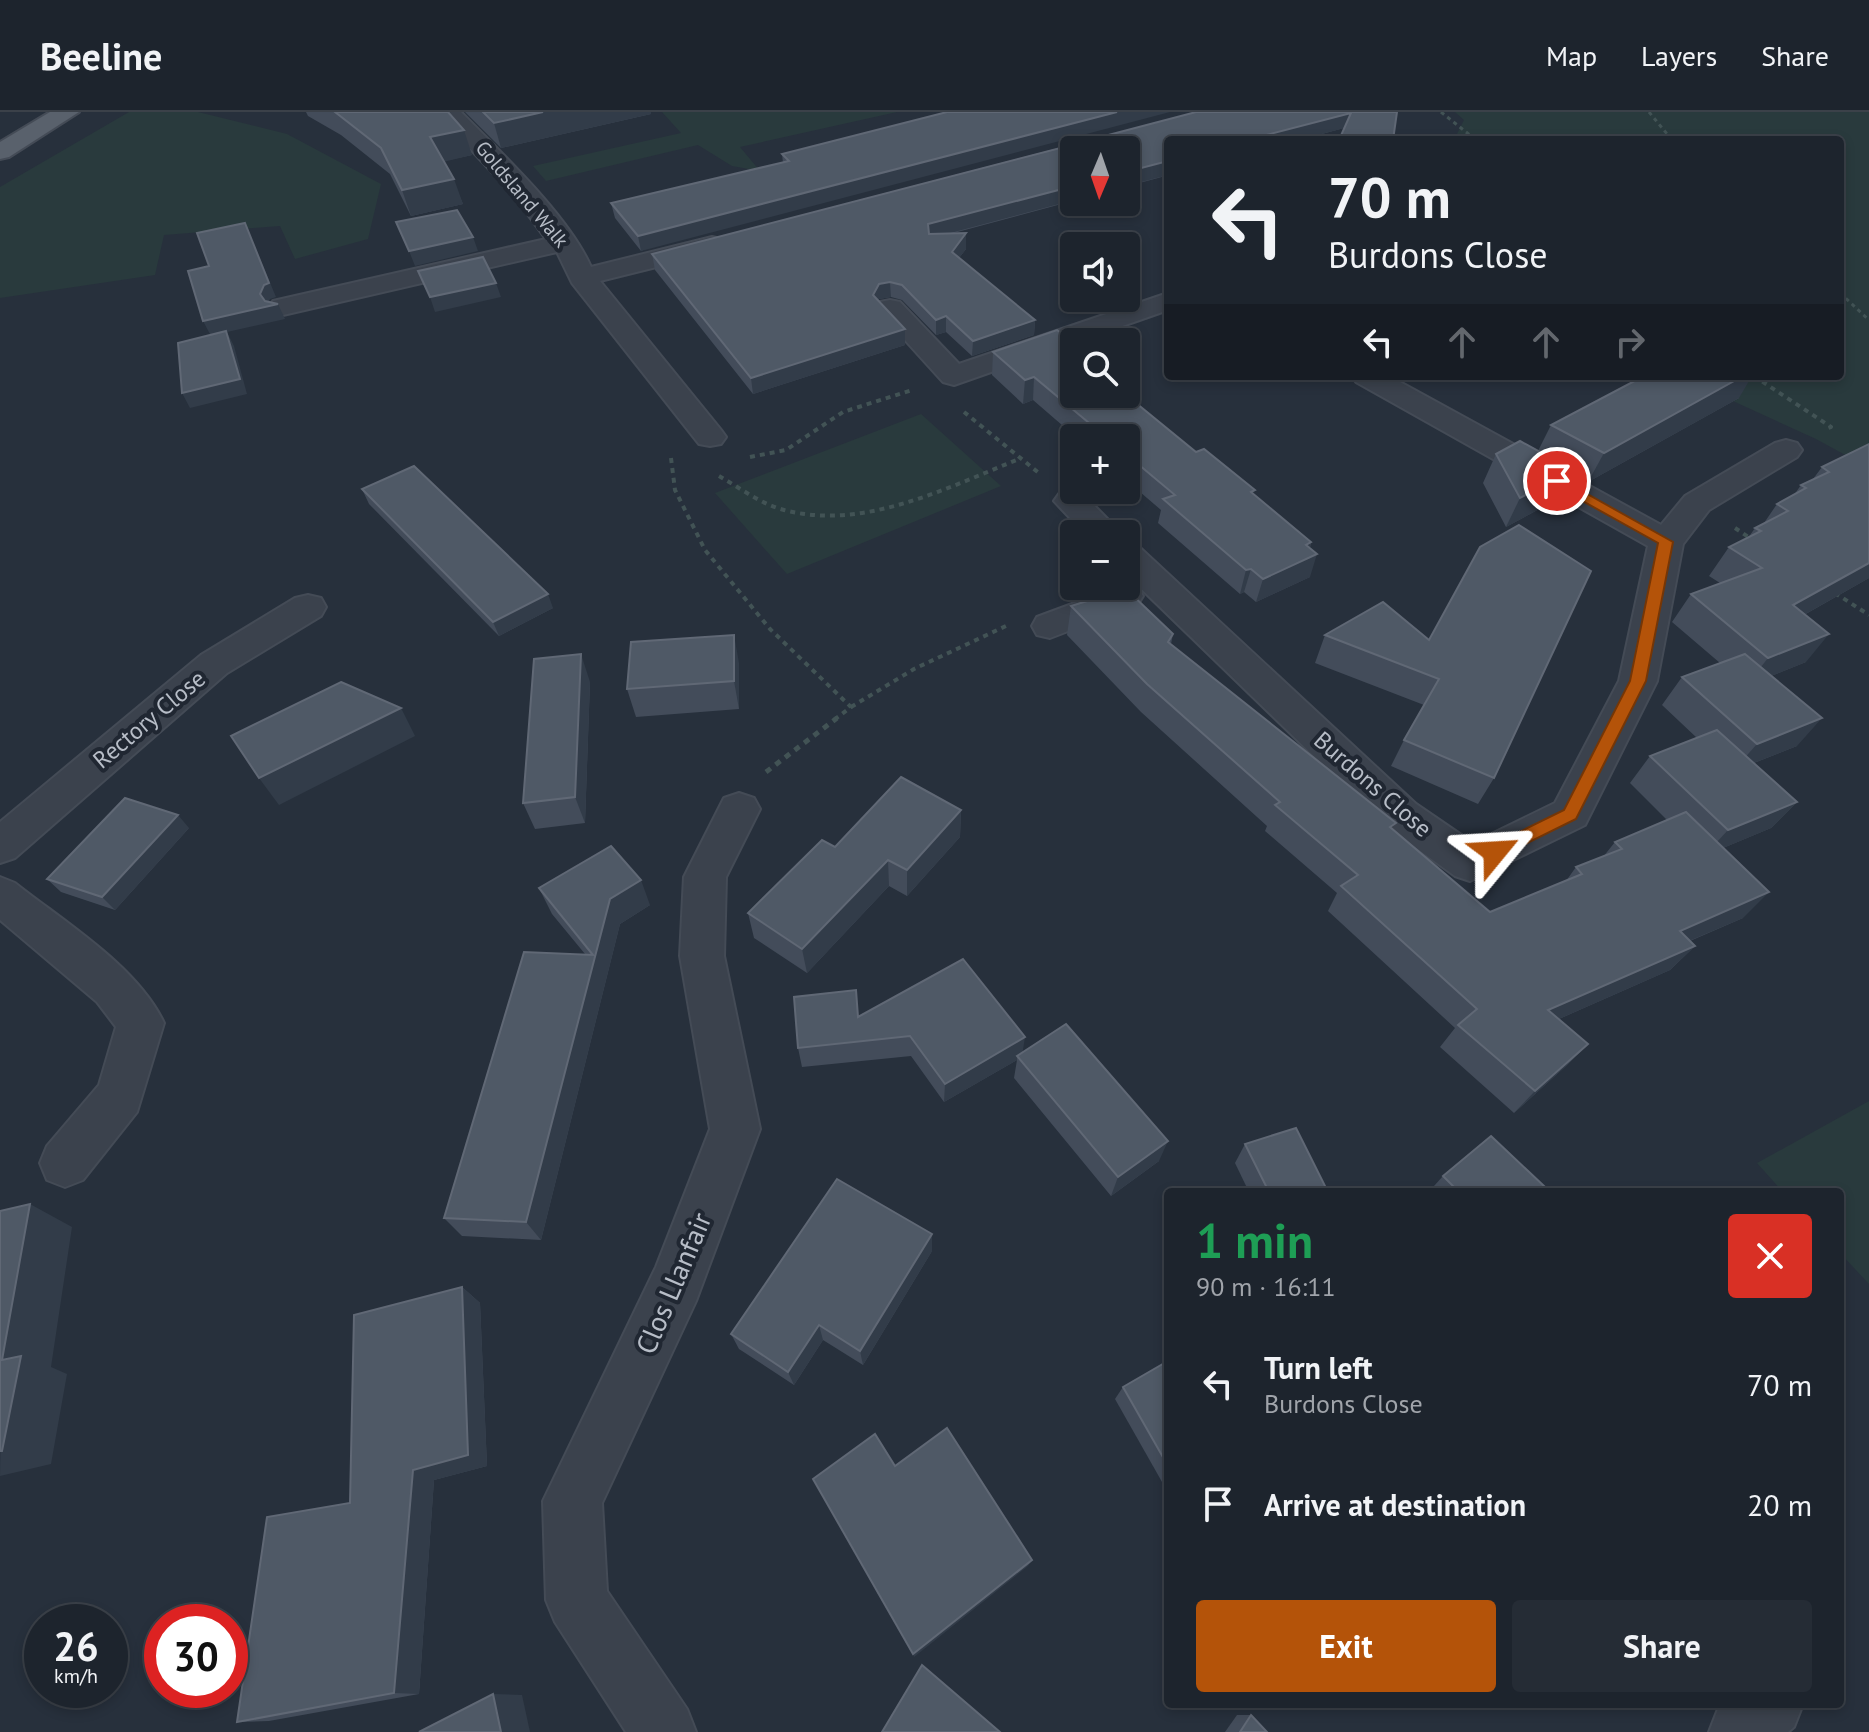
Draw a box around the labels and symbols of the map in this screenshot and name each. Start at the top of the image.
street label: Goldsland Walk [470,135,574,253]
north arrow [1060,136,1140,216]
pin [1523,447,1591,515]
street label: Rectory Close [86,663,212,775]
street label: Burdons Close [1308,724,1438,844]
position arrow [1453,810,1537,894]
street label: Clos Llanfair [627,1206,720,1359]
speed limit sign: 30 [144,1604,248,1708]

